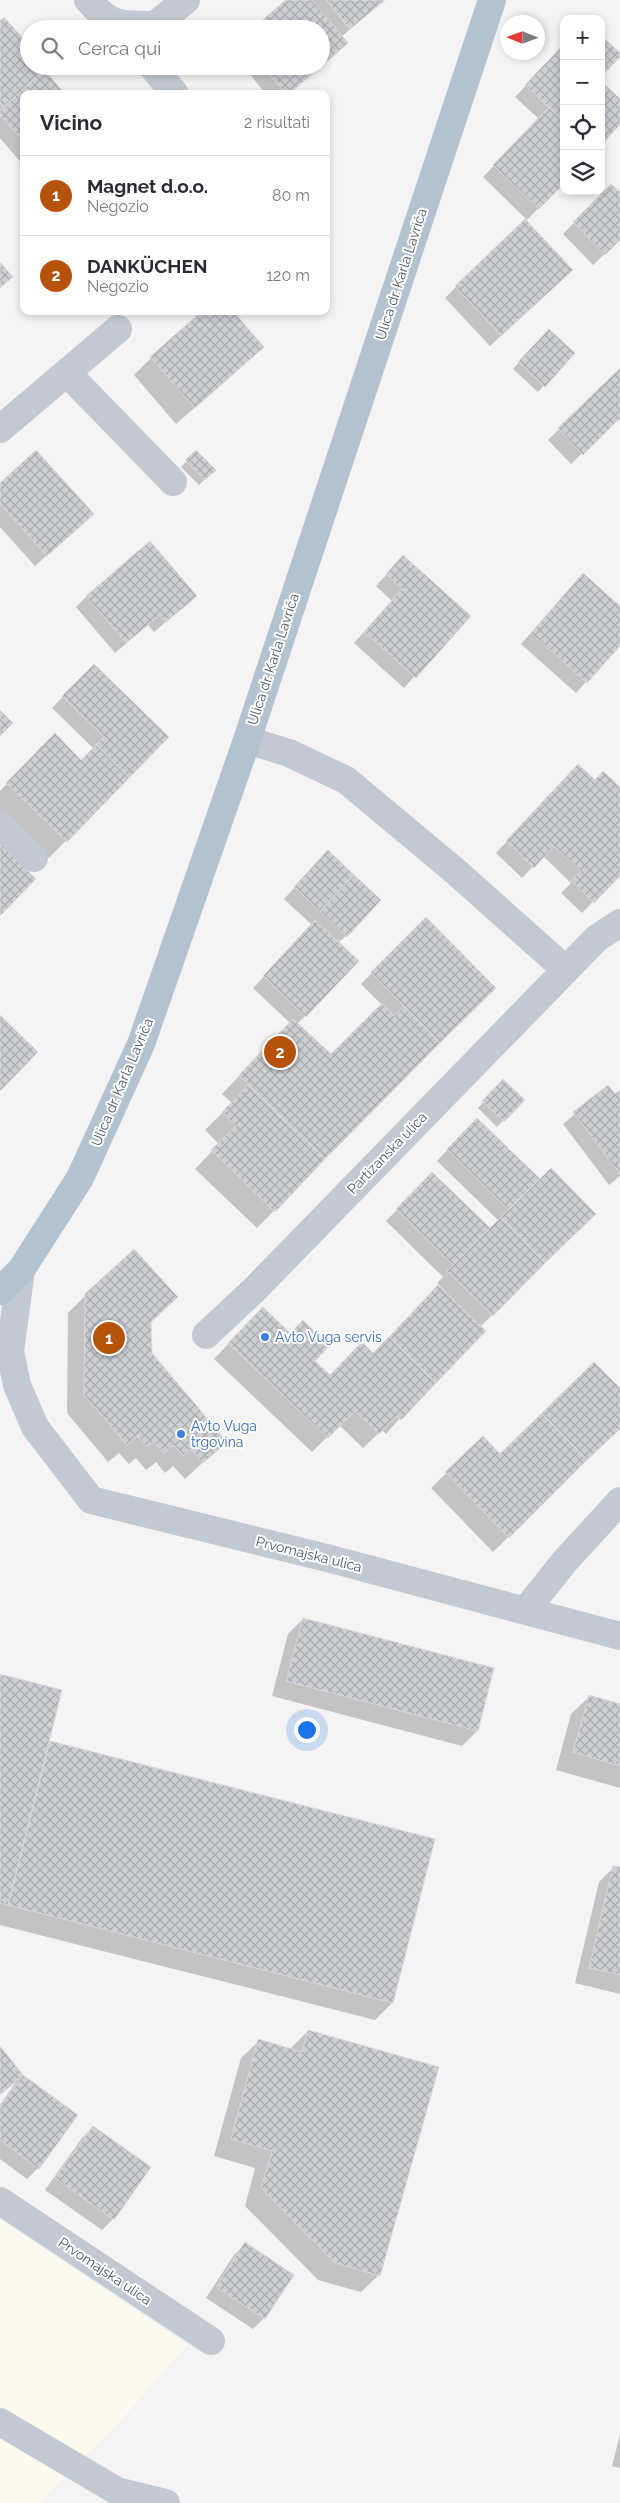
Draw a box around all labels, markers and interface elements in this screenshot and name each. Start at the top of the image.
north arrow [500,15,545,60]
map controls [560,15,605,195]
button: + [560,15,605,60]
search box [20,20,330,75]
icon: search [38,34,66,62]
text: Cerca qui [78,37,161,59]
button: − [560,60,605,105]
button: locate [560,105,605,150]
text: Vicino [40,110,102,135]
text: 2 risultati [244,113,310,132]
button: layers [560,150,605,195]
text: Magnet d.o.o. [87,175,208,197]
text: 1 [52,186,60,205]
text: 80 m [272,186,310,205]
text: Negozio [87,197,149,216]
street label: Ulica dr. Karla Lavriča [372,206,430,342]
text: DANKÜCHEN [87,255,207,277]
text: 2 [51,266,61,285]
text: 120 m [266,266,310,285]
text: Negozio [87,277,149,296]
street label: Ulica dr. Karla Lavriča [244,591,302,727]
street label: Ulica dr. Karla Lavriča [88,1016,156,1148]
pin: 2 [264,1033,296,1071]
street label: Partizanska ulica [344,1109,430,1197]
pin: 1 [93,1319,125,1357]
place label: Avto Vuga servis [275,1329,382,1345]
marker: Avto Vuga servis [259,1331,271,1343]
place label: Avto Vuga trgovina [191,1418,257,1450]
marker: Avto Vuga trgovina [175,1428,187,1440]
street label: Prvomajska ulica [254,1533,364,1575]
your location [294,1717,320,1743]
street label: Prvomajska ulica [55,2234,155,2308]

